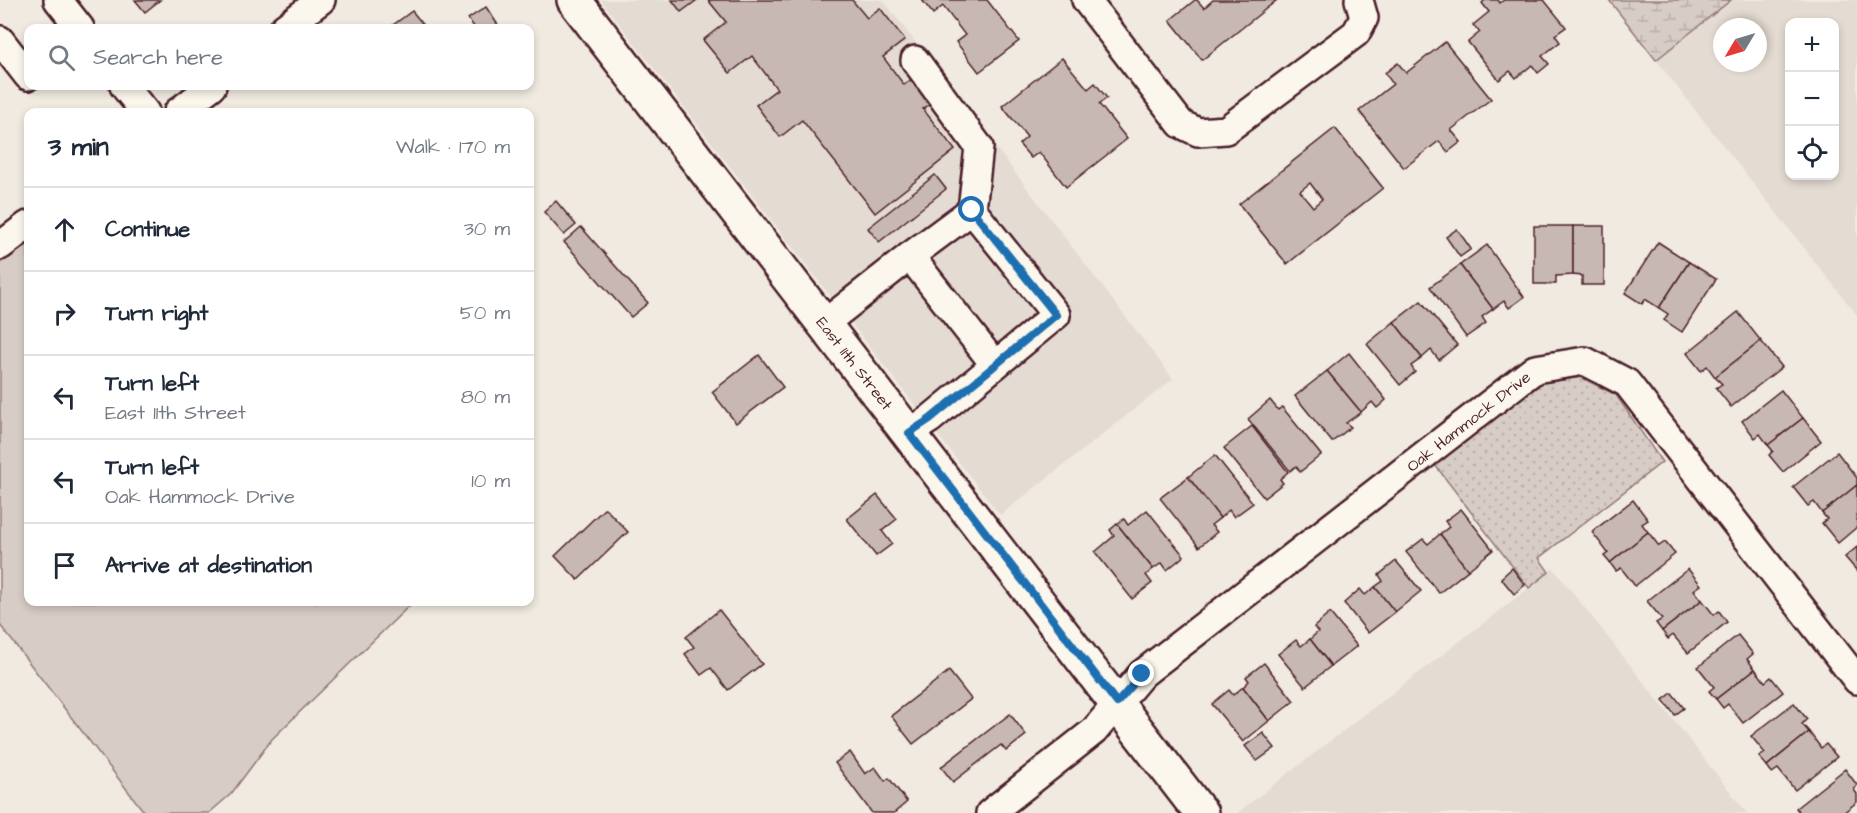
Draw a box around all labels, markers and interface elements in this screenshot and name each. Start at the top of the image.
north arrow [1713,18,1767,72]
map controls [1785,18,1839,180]
button: + [1785,18,1839,72]
search box [24,24,534,90]
icon: search [45,41,78,74]
text: Search here [93,42,223,73]
button: − [1785,72,1839,126]
button: locate [1785,126,1839,180]
text: 3 min [48,129,109,165]
text: Walk · 170 m [396,133,510,161]
route start [958,196,984,222]
icon: ahead [48,213,81,246]
text: Continue [105,214,190,245]
text: 30 m [464,215,510,243]
icon: right [48,297,81,330]
text: Turn right [105,298,208,329]
text: 50 m [460,299,510,327]
street label: East 11th Street [811,312,898,415]
street label: Oak Hammock Drive [1402,366,1535,477]
text: Turn left [105,368,199,399]
icon: left [48,381,81,414]
text: 80 m [461,383,510,411]
text: East 11th Street [105,399,246,427]
text: Turn left [105,452,199,483]
icon: left [48,465,81,498]
text: 10 m [471,467,510,495]
text: Oak Hammock Drive [105,483,295,511]
icon: arrive [48,549,81,582]
text: Arrive at destination [105,550,312,581]
route end [1128,660,1154,686]

